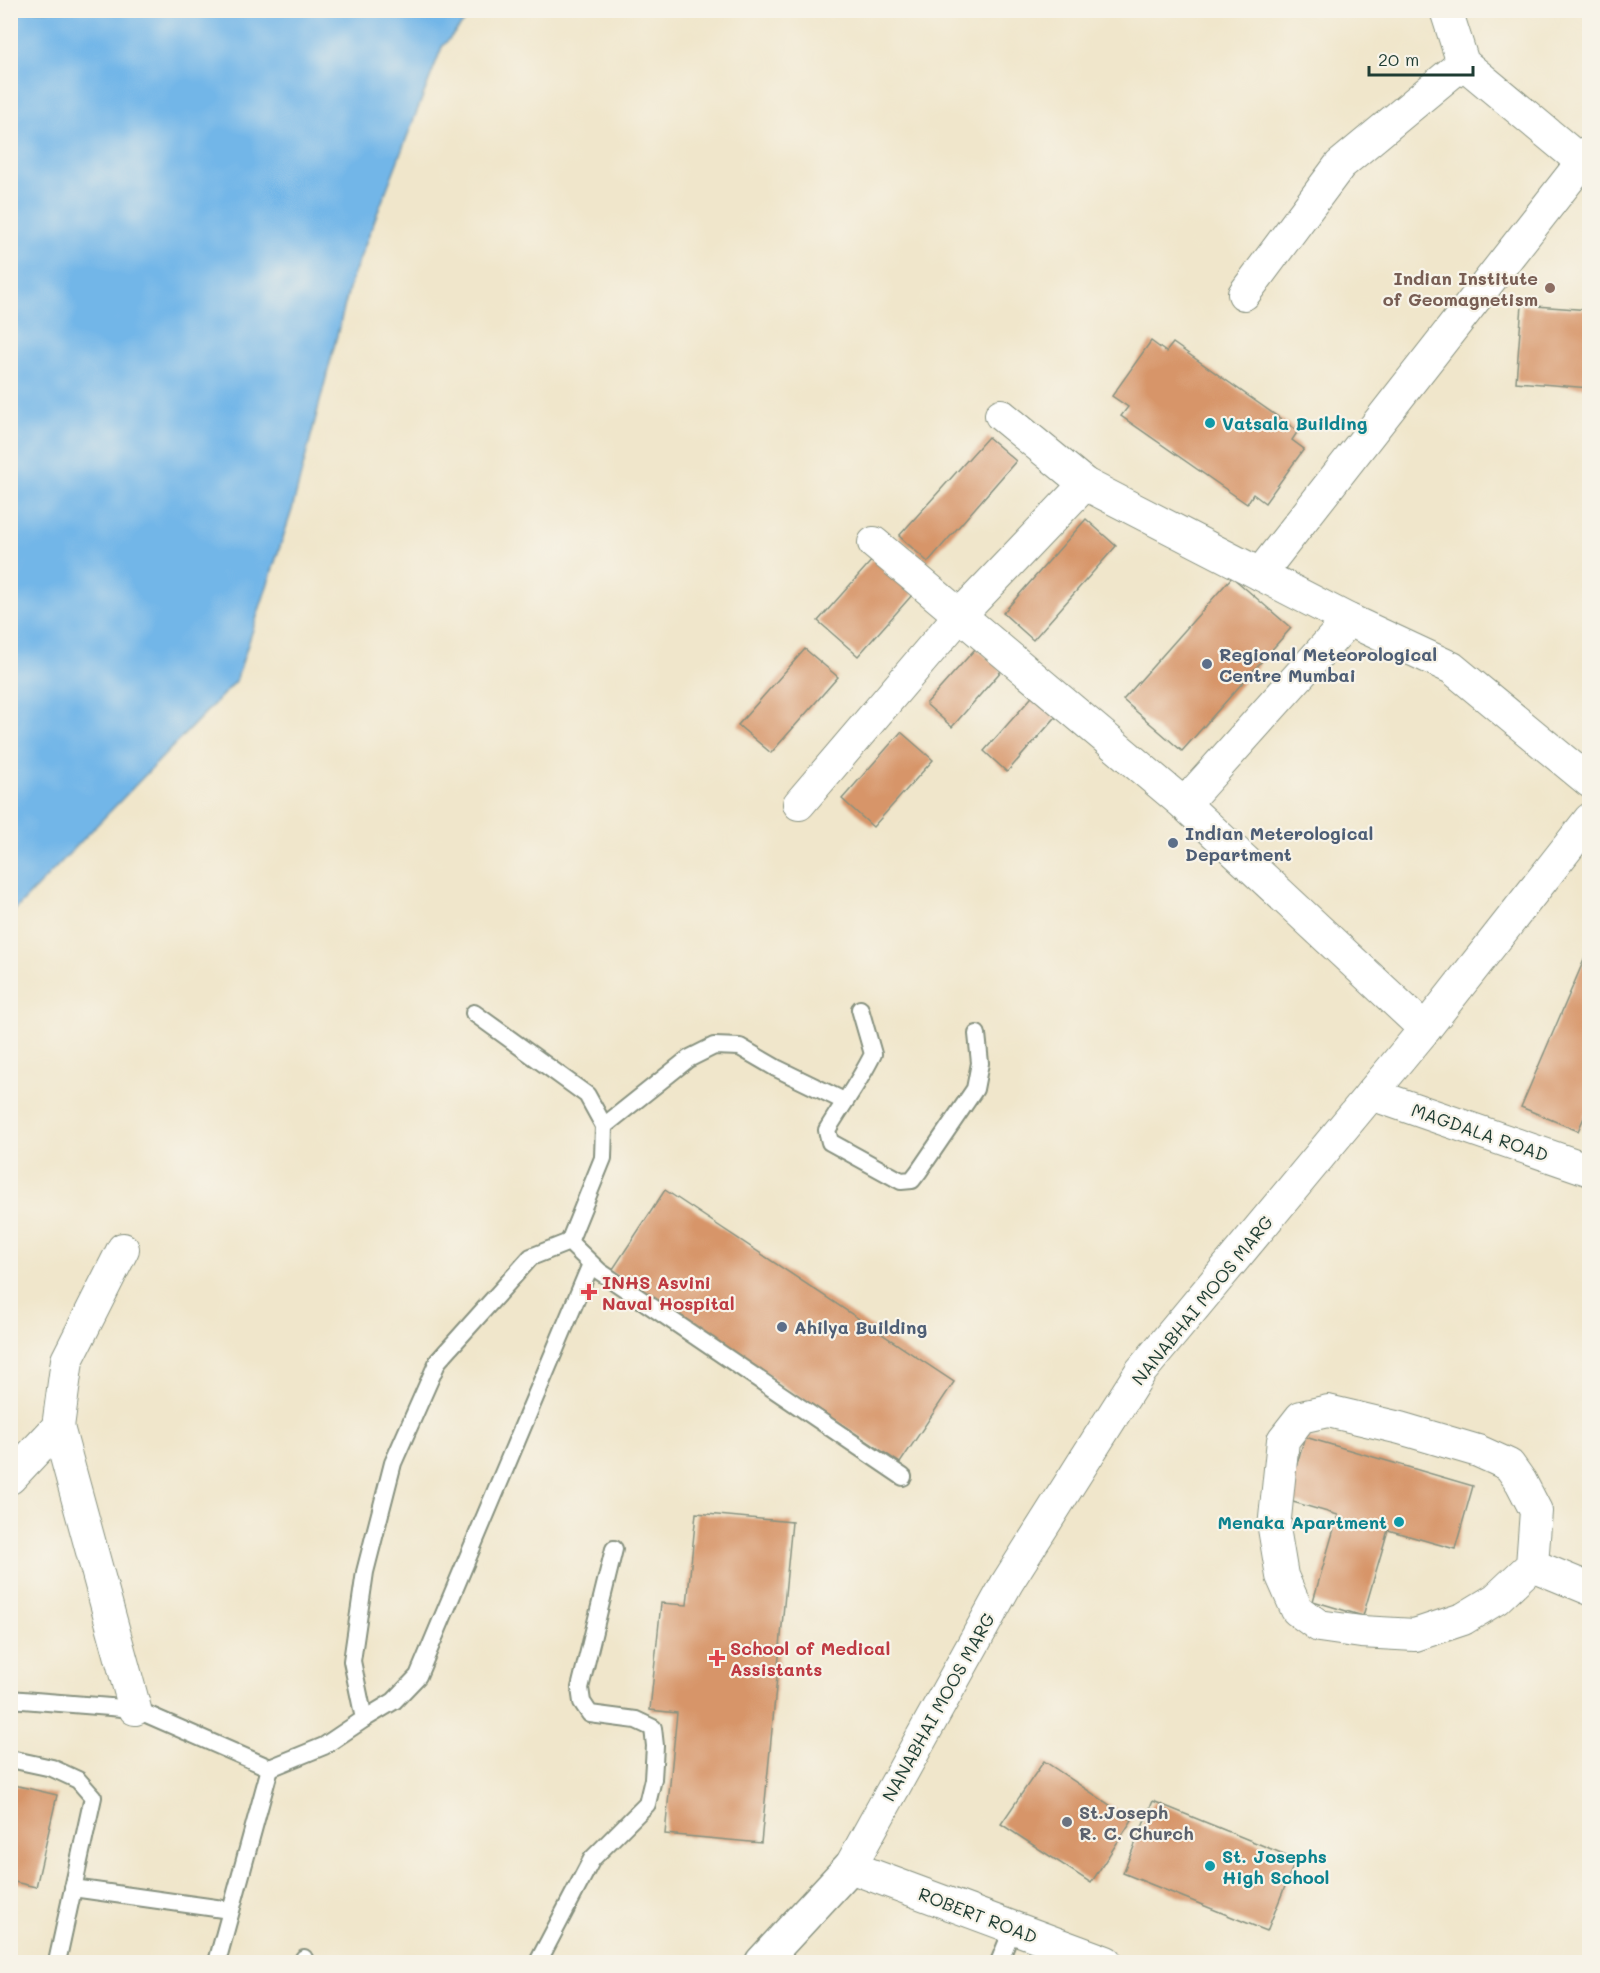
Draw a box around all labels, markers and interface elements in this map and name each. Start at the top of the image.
scale bar [1369,39,1472,77]
text: 20 m [1378,47,1419,71]
place label: Indian Institute of Geomagnetism [1383,266,1538,311]
marker: Indian Institute of Geomagnetism [1543,281,1557,295]
place label: Vatsala Building [1222,411,1368,435]
marker: Vatsala Building [1203,416,1217,430]
place label: Regional Meteorological Centre Mumbai [1219,642,1437,687]
marker: Regional Meteorological Centre Mumbai [1200,657,1214,671]
place label: Indian Meterological Department [1185,821,1373,866]
marker: Indian Meterological Department [1166,836,1180,850]
street label: MAGDALA ROAD [1408,1097,1552,1167]
street label: NANABHAI MOOS MARG [1126,1210,1278,1390]
place label: INHS Asvini Naval Hospital [602,1270,735,1315]
marker: INHS Asvini Naval Hospital [580,1283,598,1301]
place label: Ahilya Building [794,1315,927,1339]
marker: Ahilya Building [775,1320,789,1334]
place label: Menaka Apartment [1217,1510,1387,1534]
marker: Menaka Apartment [1392,1515,1406,1529]
street label: NANABHAI MOOS MARG [876,1608,1000,1806]
place label: School of Medical Assistants [730,1636,890,1681]
marker: School of Medical Assistants [708,1649,726,1667]
place label: St.Joseph R. C. Church [1079,1800,1194,1845]
marker: St.Joseph R. C. Church [1060,1815,1074,1829]
place label: St. Josephs High School [1222,1844,1329,1889]
marker: St. Josephs High School [1203,1859,1217,1873]
street label: ROBERT ROAD [915,1881,1041,1949]

